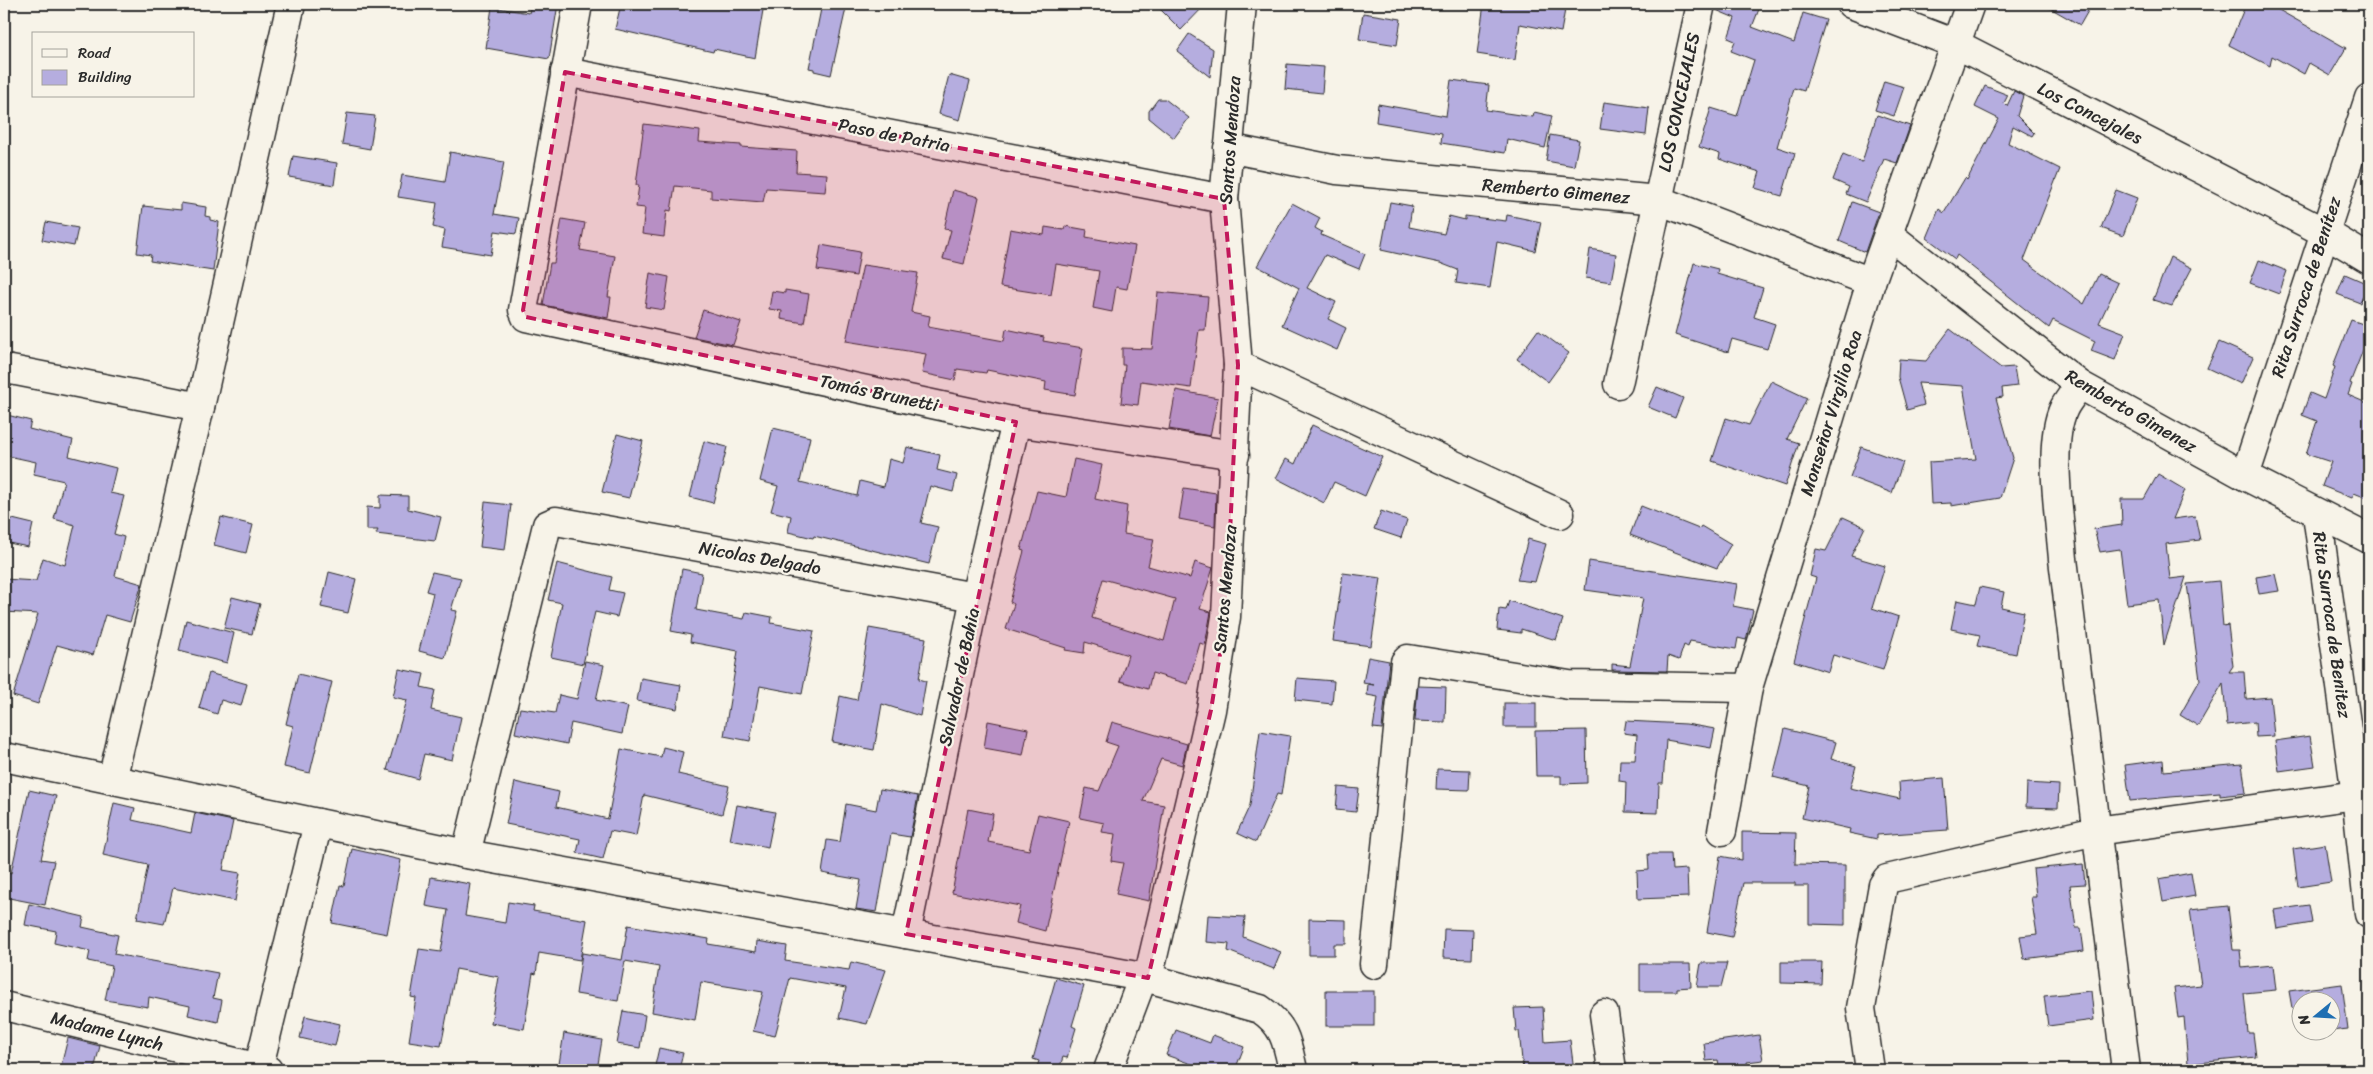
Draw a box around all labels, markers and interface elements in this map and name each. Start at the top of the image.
street label: LOS CONCEJALES [1649,29,1709,175]
legend [32,32,195,98]
text: Road [78,40,111,66]
text: Building [78,64,132,90]
street label: Los Concejales [2032,73,2149,154]
street label: Santos Mendoza [1210,74,1251,205]
street label: Paso de Patria [835,108,953,162]
street label: Remberto Gimenez [1481,169,1632,213]
street label: Rita Surroca de Benítez [2262,192,2351,382]
street label: Monseñor Virgilio Roa [1791,326,1871,500]
street label: Remberto Gimenez [2059,360,2203,462]
street label: Tomás Brunetti [817,365,942,421]
street label: Santos Mendoza [1203,523,1247,654]
street label: Rita Surroca de Benitez [2303,530,2361,721]
street label: Nicolas Delgado [696,532,824,584]
street label: Salvador de Bahia [929,605,989,749]
north arrow [2290,992,2340,1042]
street label: Madame Lynch [47,1002,167,1060]
text: N [2291,1011,2318,1029]

